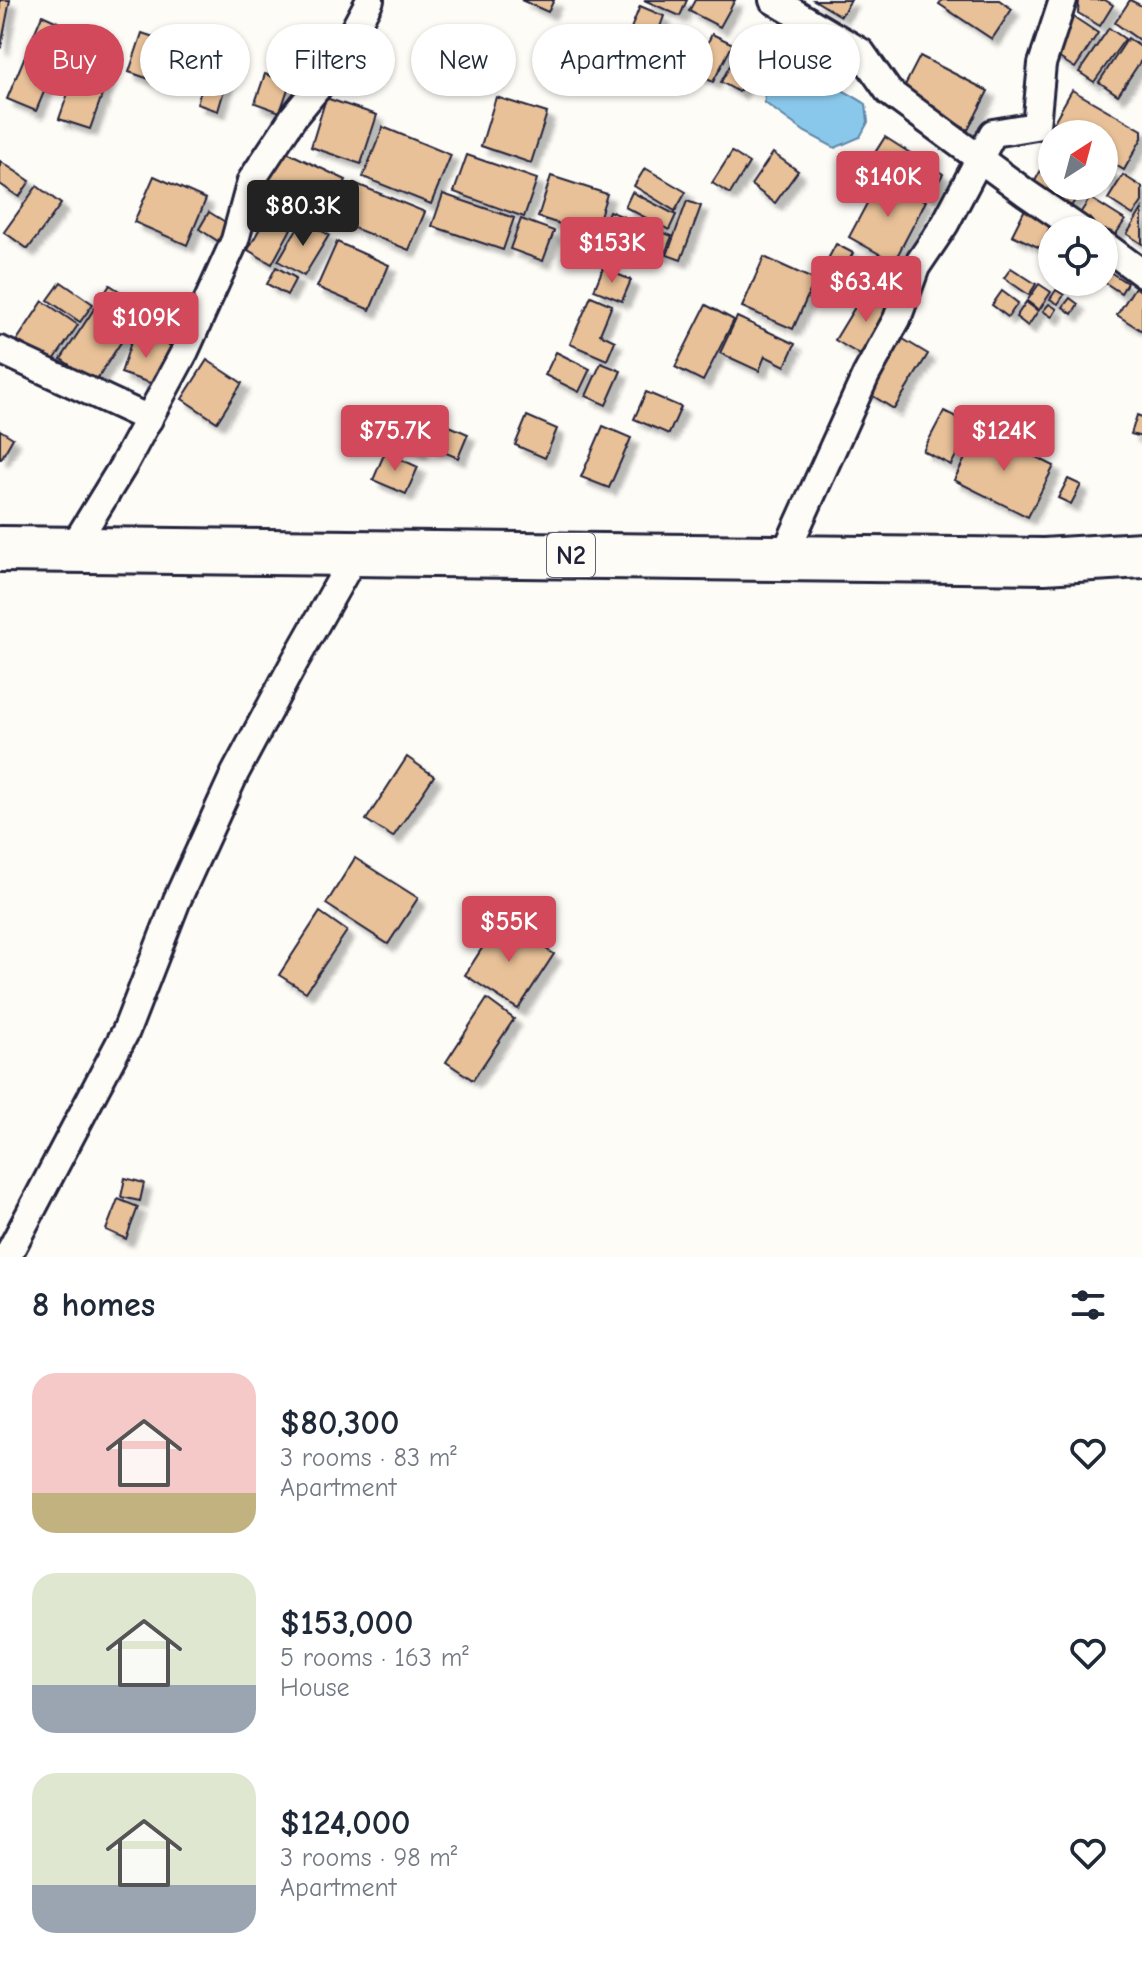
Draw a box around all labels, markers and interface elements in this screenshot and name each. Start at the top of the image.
chip: Buy [24,24,124,96]
chip: Rent [140,24,250,96]
chip: Filters [266,24,395,96]
chip: New [411,24,516,96]
chip: Apartment [532,24,713,96]
chip: House [729,24,860,96]
north arrow [1038,120,1118,200]
map controls [1038,120,1118,296]
pin: $140K [832,151,944,219]
text: $140K [854,162,922,192]
pin: $80.3K [238,180,368,248]
text: $80.3K [265,191,341,221]
button: locate [1038,216,1118,296]
pin: $153K [556,217,668,285]
text: $153K [578,228,646,258]
pin: $63.4K [801,256,931,324]
text: $63.4K [829,267,903,297]
pin: $109K [90,292,202,360]
text: $109K [112,303,180,333]
pin: $75.7K [330,405,460,473]
pin: $124K [948,405,1060,473]
text: $75.7K [359,416,431,446]
text: $124K [972,416,1036,446]
road number: N2 [547,533,595,577]
pin: $55K [462,896,556,964]
text: $55K [480,907,538,937]
icon: filters [1066,1283,1110,1327]
text: 8 homes [32,1285,155,1325]
text: $80,300 [280,1403,399,1443]
icon: home [96,1405,192,1501]
icon: heart [1066,1431,1110,1475]
text: 3 rooms · 83 m² [280,1443,457,1473]
text: Apartment [280,1473,396,1503]
text: $153,000 [280,1603,413,1643]
icon: home [96,1605,192,1701]
icon: heart [1066,1631,1110,1675]
text: 5 rooms · 163 m² [280,1643,469,1673]
text: House [280,1673,350,1703]
text: $124,000 [280,1803,411,1843]
icon: home [96,1805,192,1901]
icon: heart [1066,1831,1110,1875]
text: 3 rooms · 98 m² [280,1843,457,1873]
text: Apartment [280,1873,396,1903]

